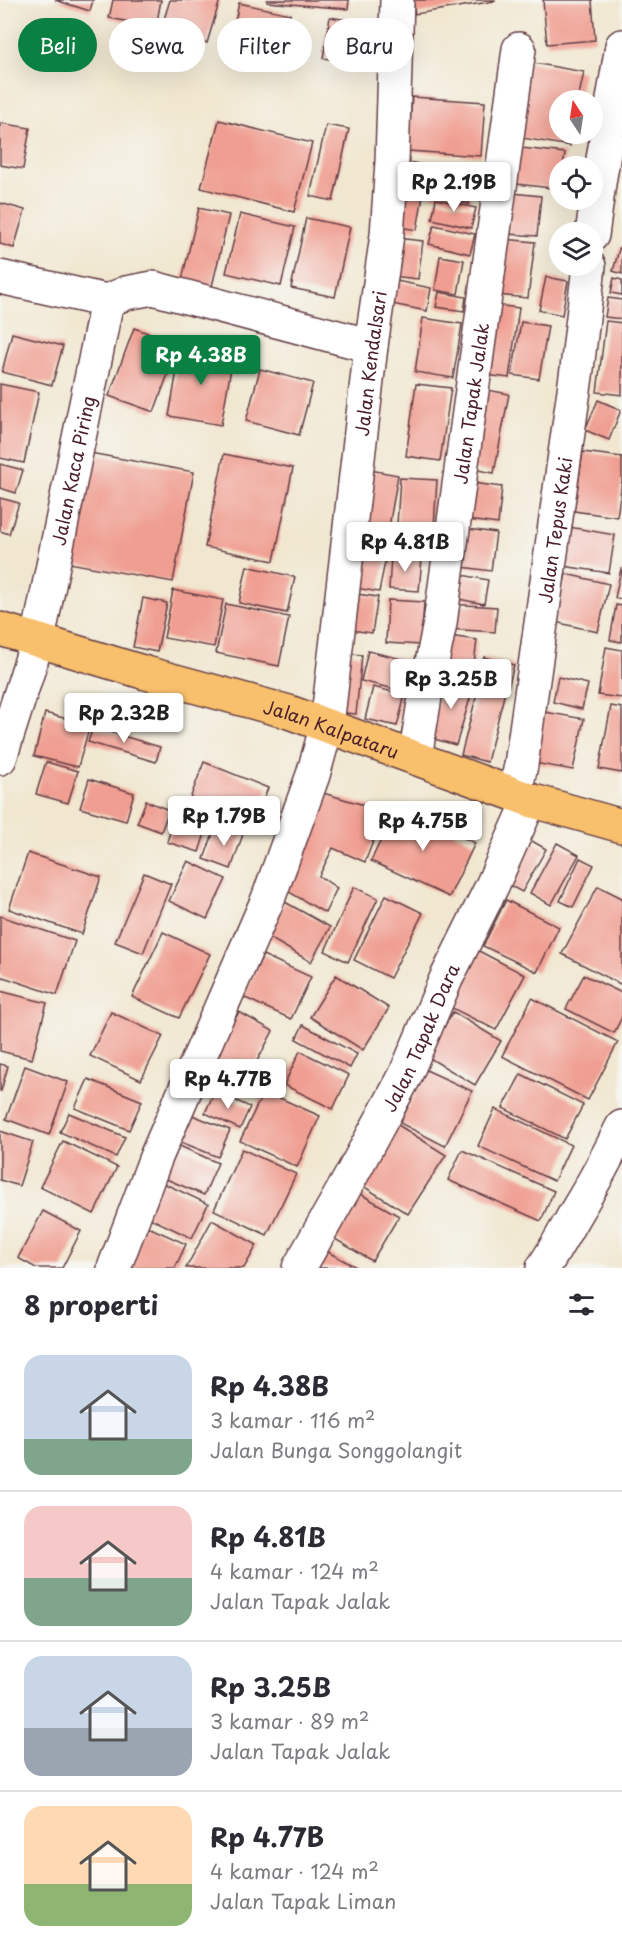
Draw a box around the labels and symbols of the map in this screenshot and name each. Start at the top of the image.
north arrow [549,90,603,144]
pin: Rp 2.19B [392,162,516,213]
street label: Jalan Kendalsari [347,289,392,437]
street label: Jalan Tapak Jalak [446,321,495,486]
pin: Rp 4.38B [139,335,263,386]
street label: Jalan Kaca Piring [44,393,101,548]
street label: Jalan Tepus Kaki [531,455,578,605]
pin: Rp 4.81B [343,522,467,573]
pin: Rp 3.25B [389,659,513,710]
street label: Jalan Kalpataru [261,692,403,765]
pin: Rp 2.32B [62,693,186,744]
pin: Rp 1.79B [162,796,286,847]
pin: Rp 4.75B [361,801,485,852]
street label: Jalan Tapak Dara [375,958,465,1116]
pin: Rp 4.77B [166,1059,290,1110]

